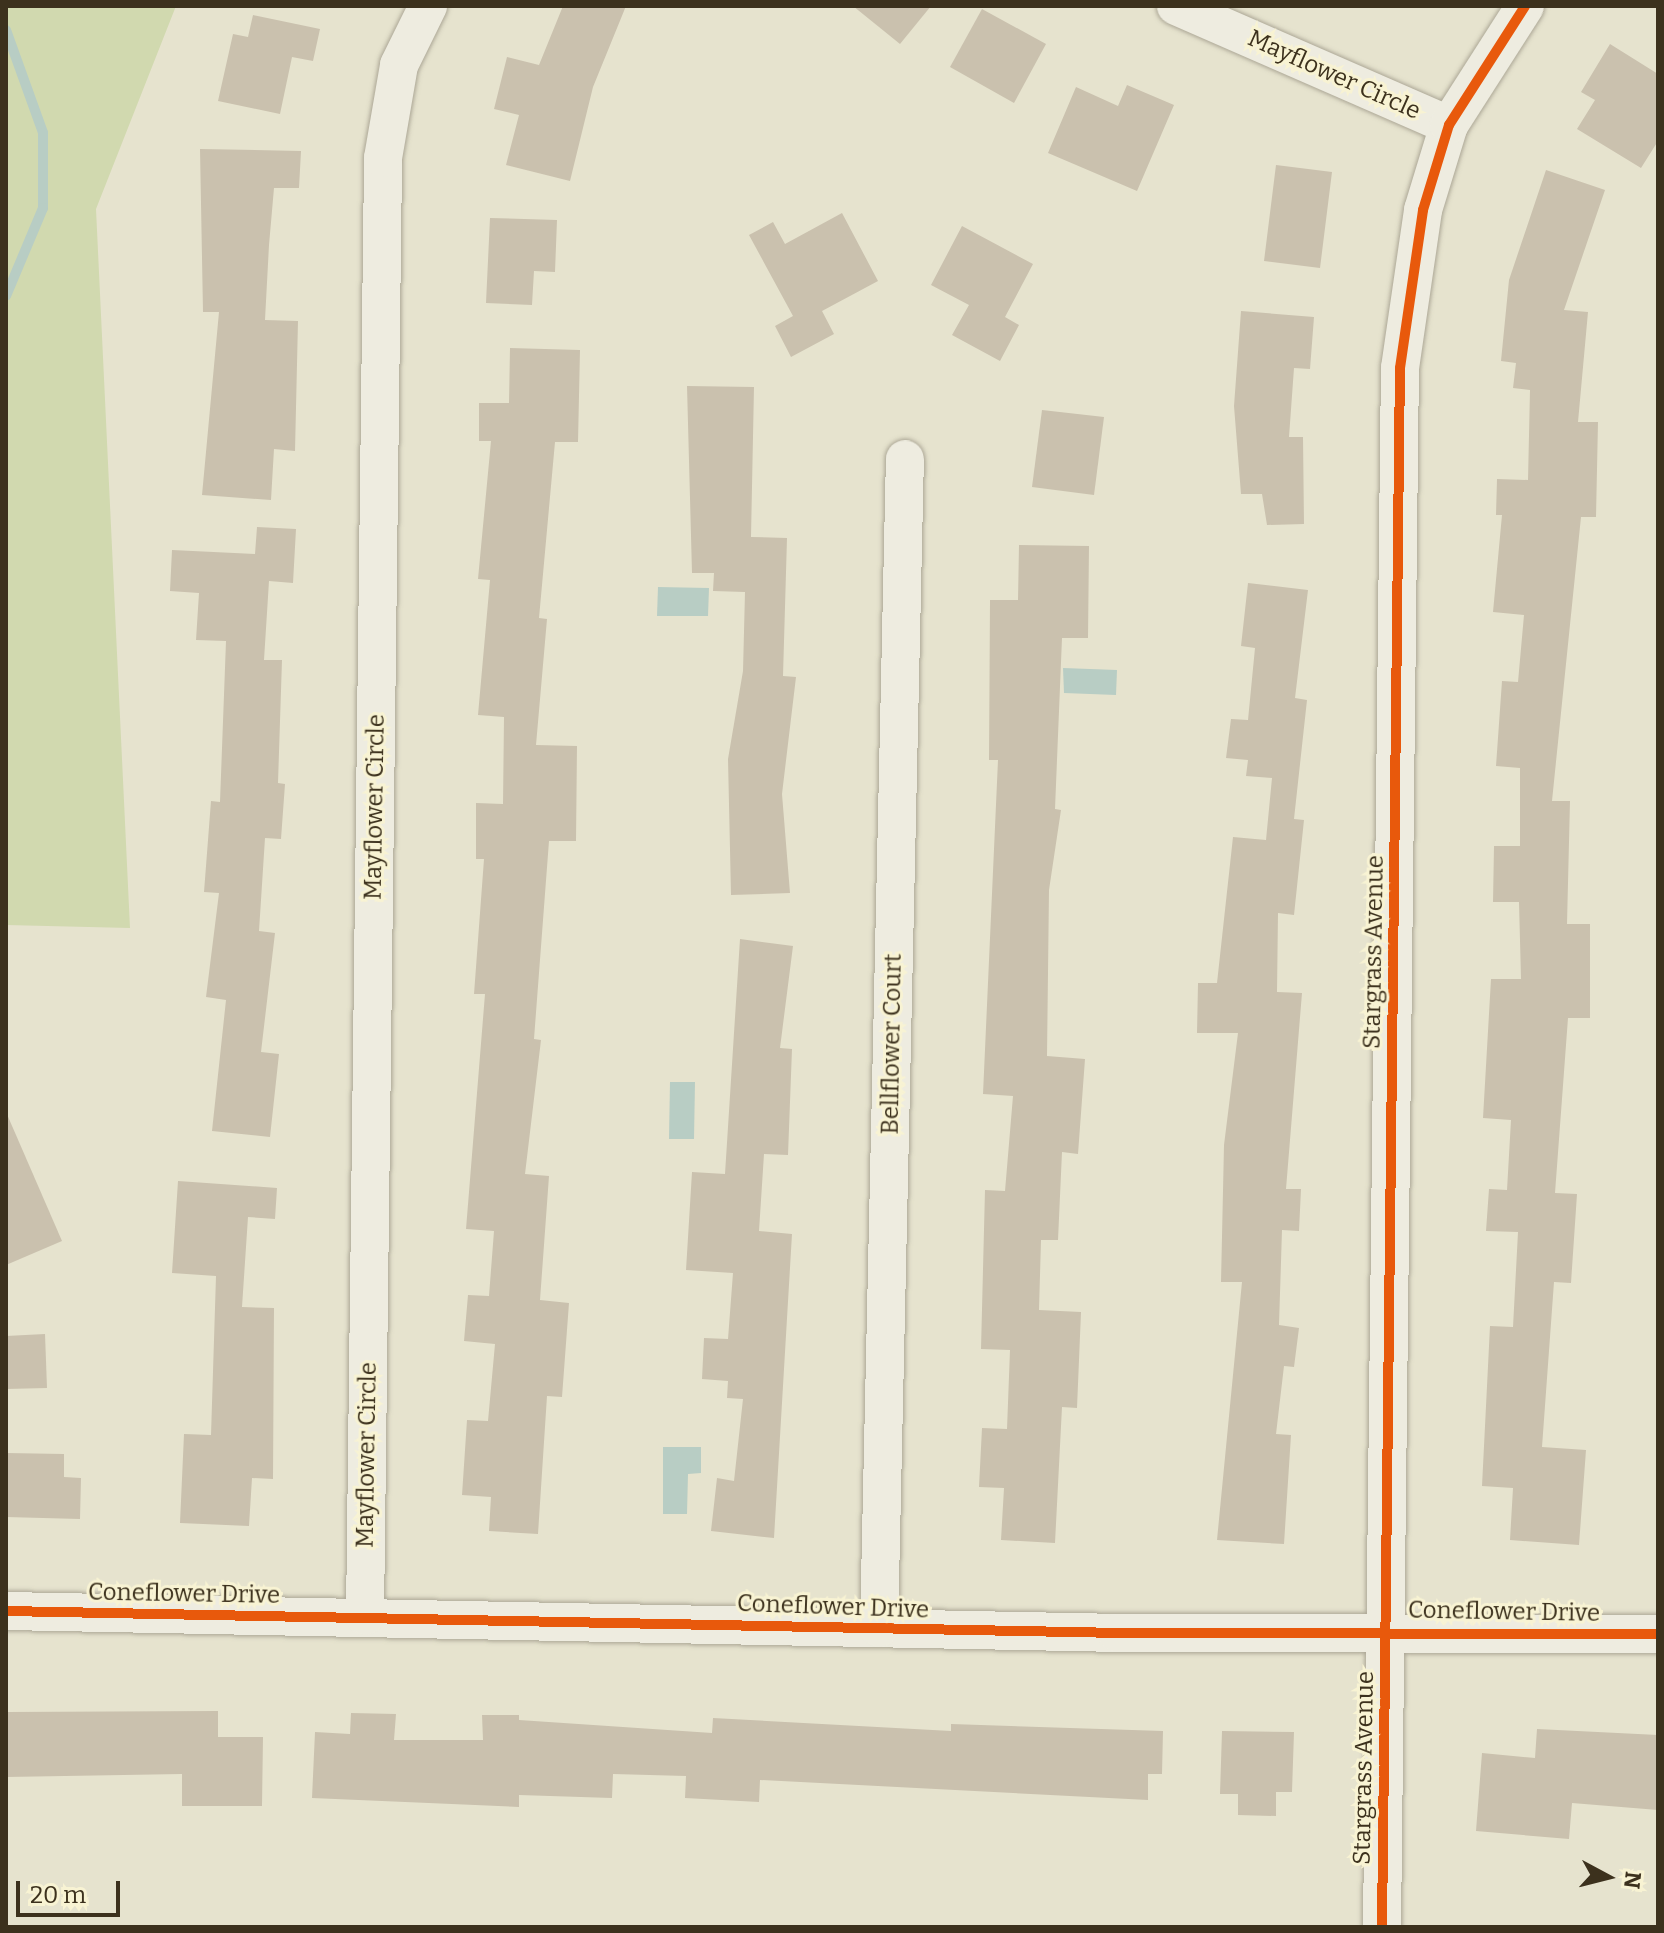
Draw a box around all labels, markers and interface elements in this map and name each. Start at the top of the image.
street label: Mayflower Circle [1243,24,1425,126]
street label: Mayflower Circle [359,714,391,900]
street label: Stargrass Avenue [1358,855,1390,1049]
street label: Bellflower Court [876,953,908,1135]
street label: Mayflower Circle [351,1362,383,1548]
street label: Coneflower Drive [88,1578,280,1610]
street label: Coneflower Drive [736,1589,930,1625]
street label: Coneflower Drive [1408,1596,1600,1628]
street label: Stargrass Avenue [1348,1671,1380,1865]
north arrow [1568,1837,1648,1917]
scale bar [20,1865,124,1915]
text: N [1618,1870,1647,1890]
text: 20 m [30,1881,86,1909]

